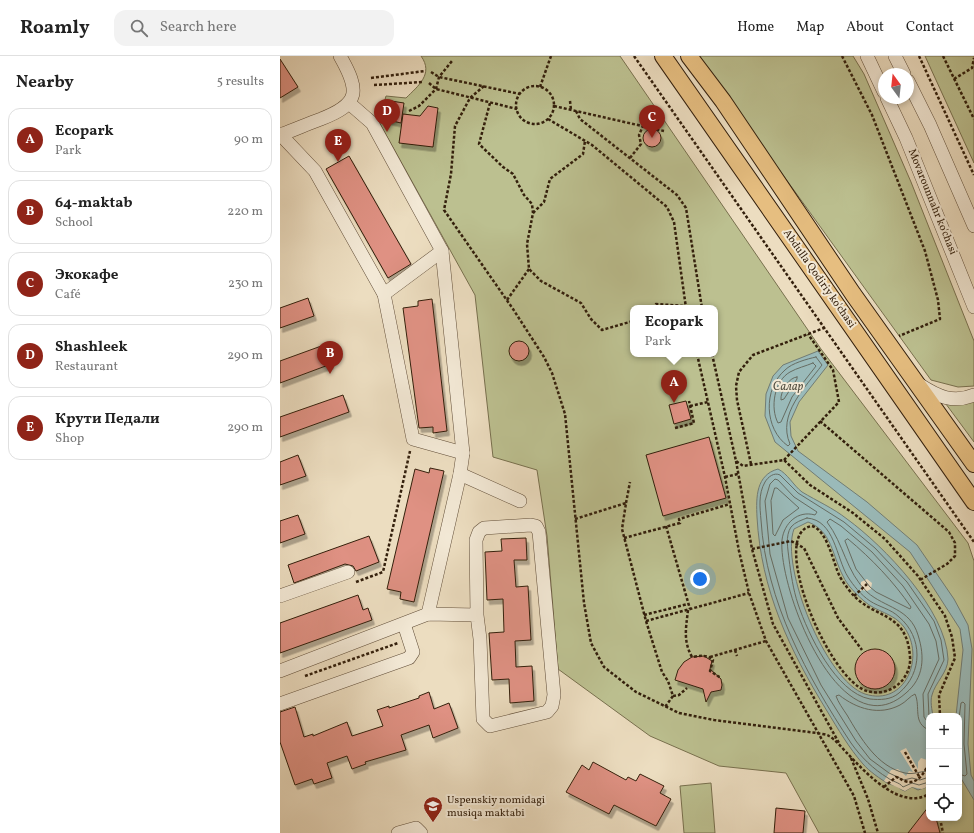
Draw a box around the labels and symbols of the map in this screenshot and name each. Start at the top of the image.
north arrow [878,68,914,104]
pin: D [374,99,400,132]
pin: C [639,105,665,138]
pin: E [325,129,351,162]
street label: Movarounnahr ko'chasi [904,147,960,257]
street label: Abdulla Qodiriy ko'chasi [779,227,859,331]
pin: B [317,341,343,374]
pin: A [661,370,687,403]
water label: Салар [773,379,804,395]
your location [690,569,710,589]
place label: Uspenskiy nomidagi musiqa maktabi [447,793,545,821]
school or university icon: Uspenskiy nomidagi musiqa maktabi [422,795,444,823]

